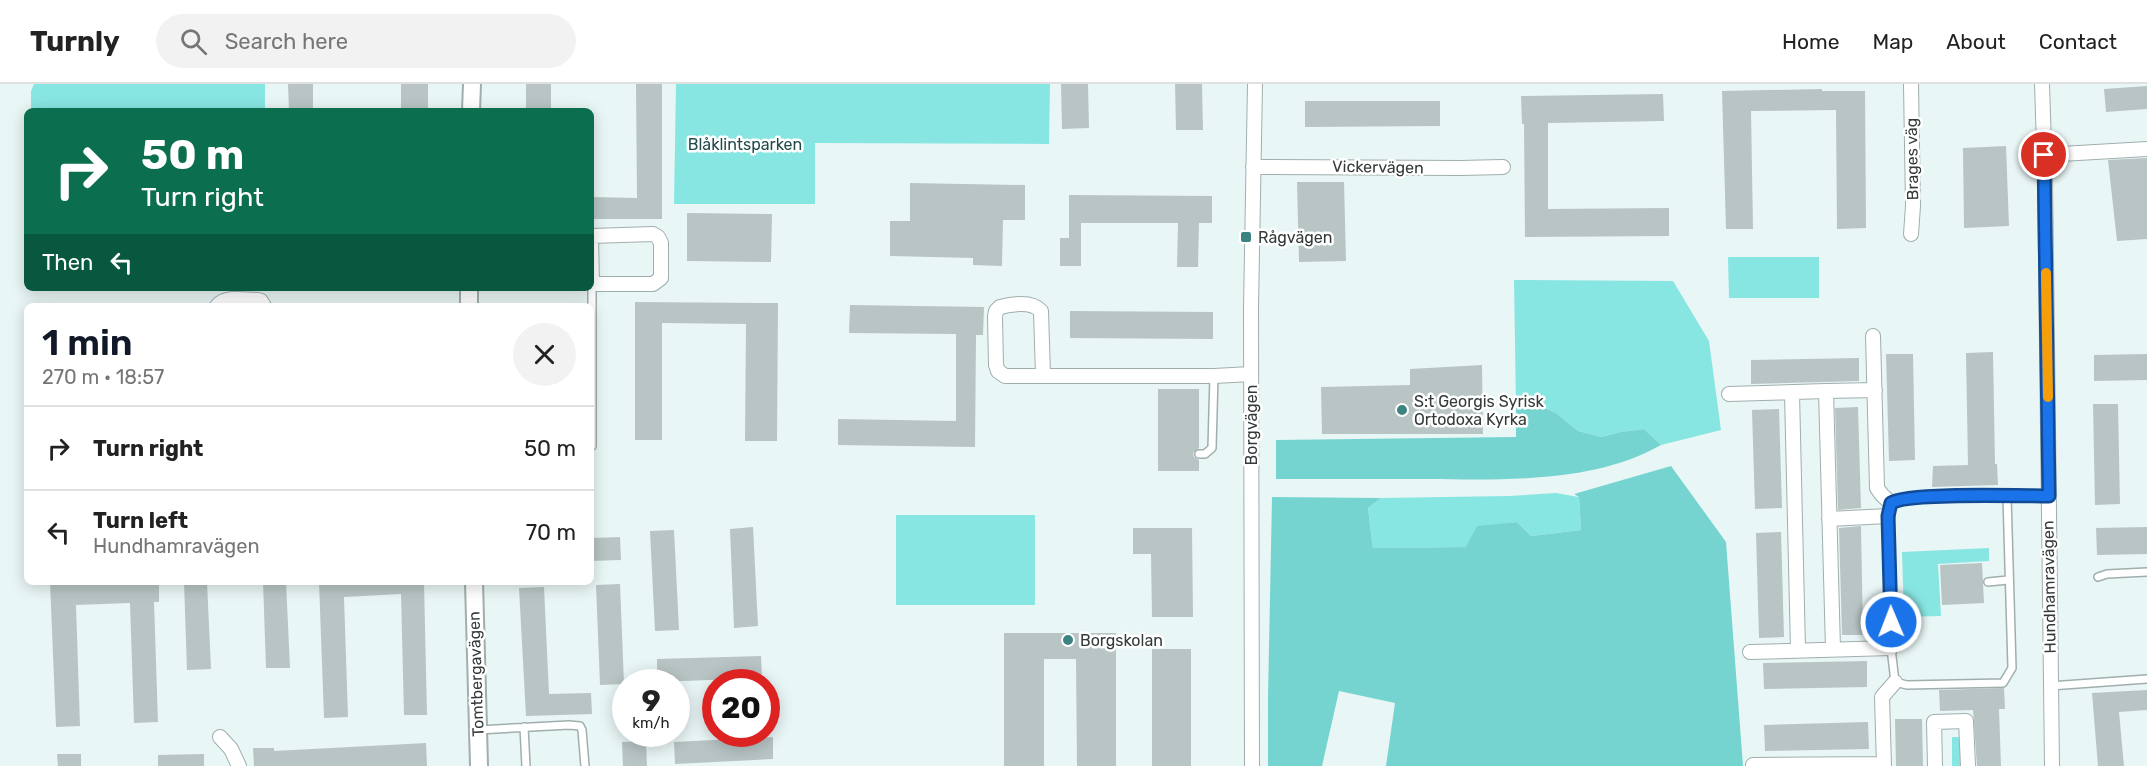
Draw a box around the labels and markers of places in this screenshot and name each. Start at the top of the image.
pin [2018,129,2069,180]
place label: Rågvägen [1258,228,1332,247]
marker: Rågvägen [1239,230,1253,244]
place label: S:t Georgis Syrisk Ortodoxa Kyrka [1414,392,1545,429]
marker: S:t Georgis Syrisk Ortodoxa Kyrka [1395,403,1409,417]
place label: Borgskolan [1080,631,1163,650]
marker: Borgskolan [1061,633,1075,647]

